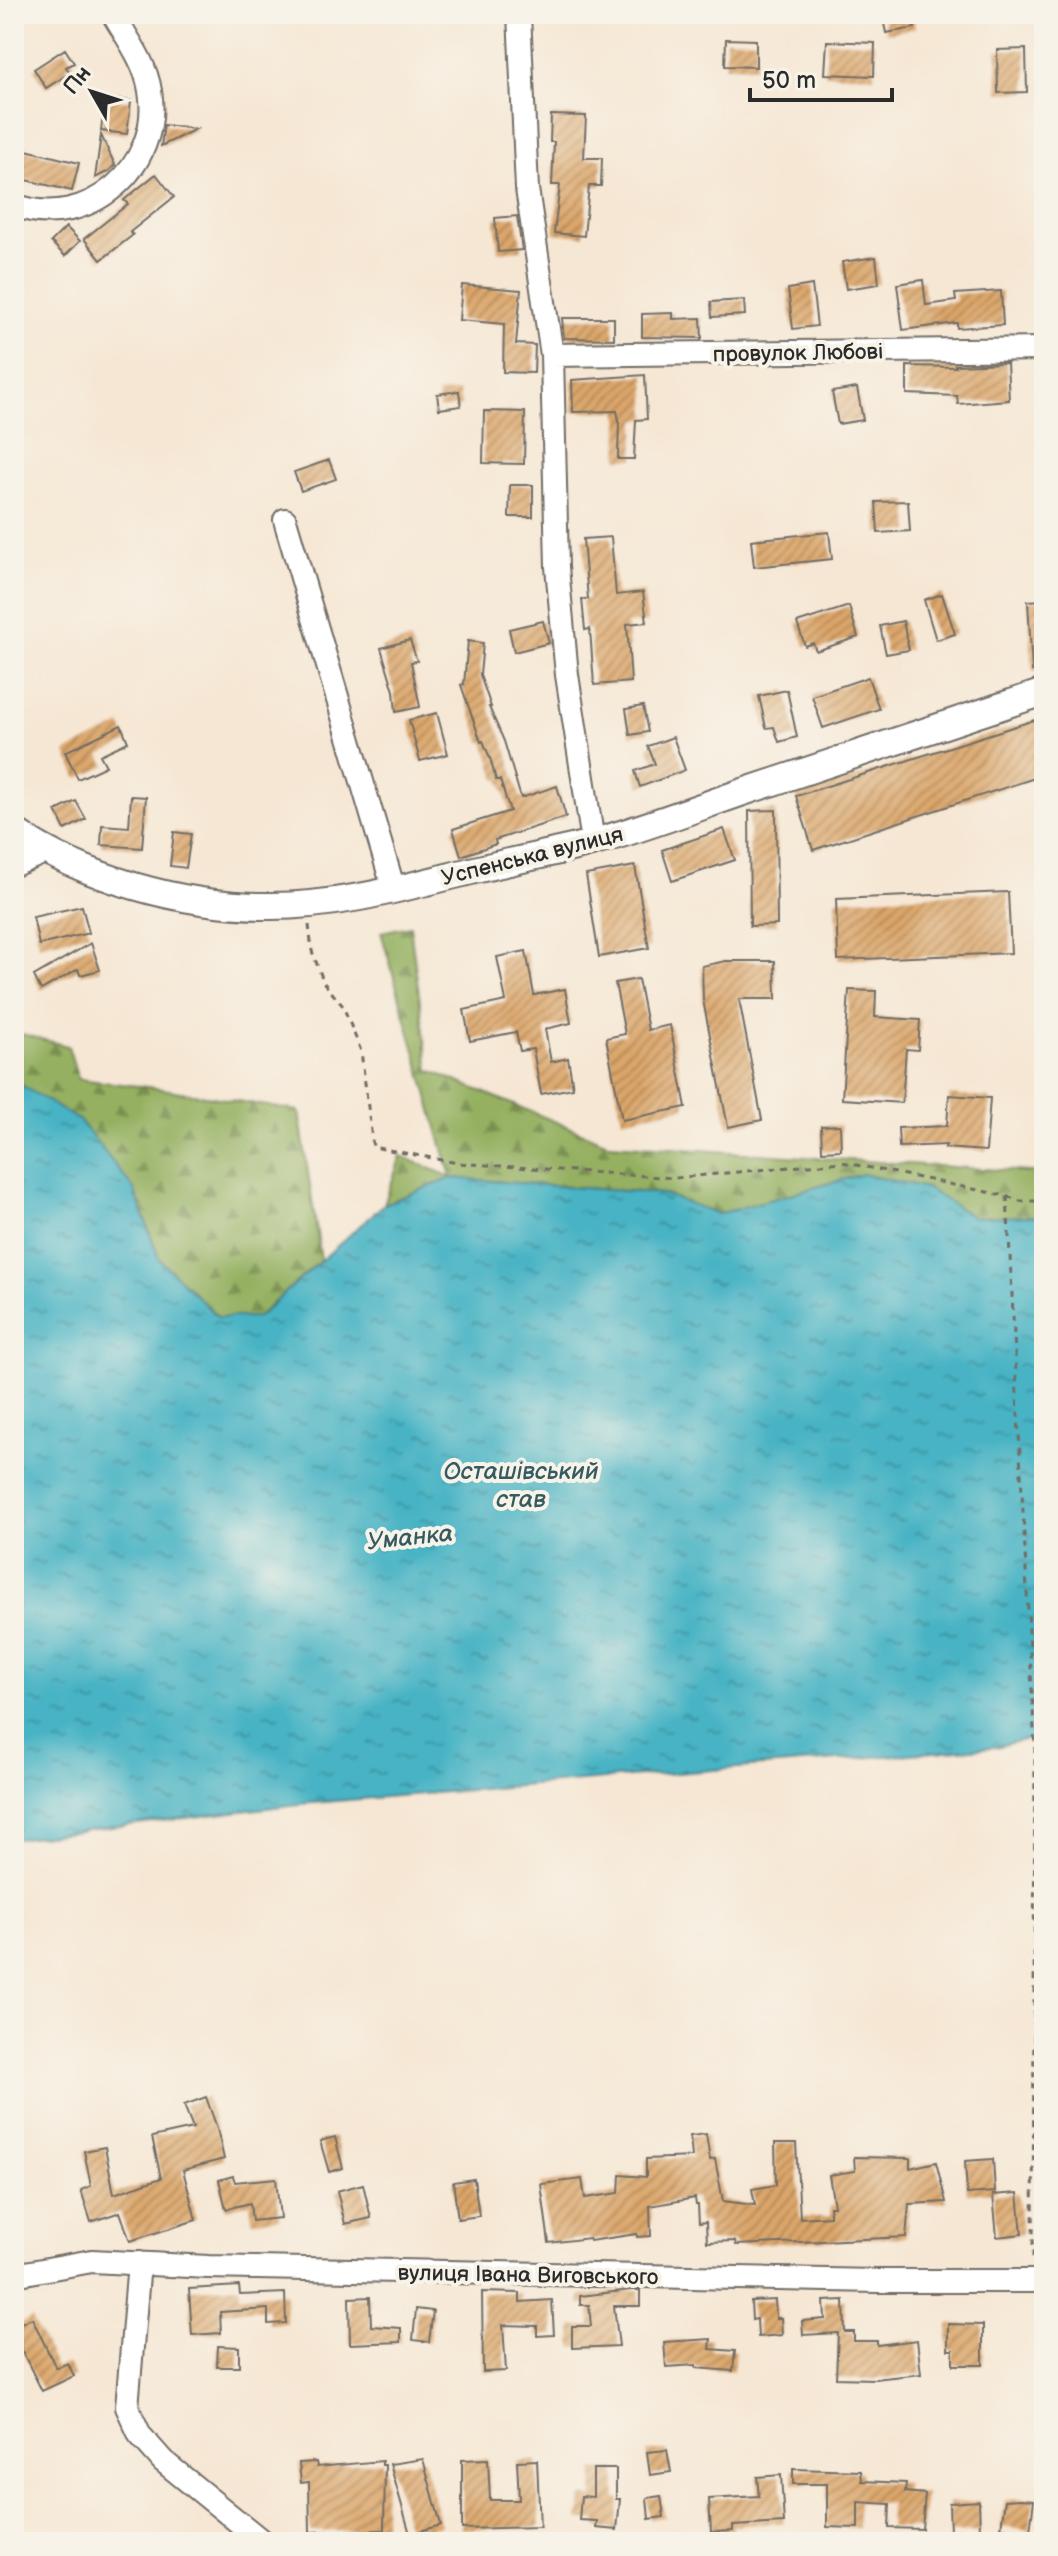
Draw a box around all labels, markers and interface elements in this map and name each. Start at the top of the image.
north arrow [52,52,132,132]
scale bar [750,52,892,102]
text: Пн [58,60,97,100]
text: 50 m [762,66,816,95]
street label: провулок Любові [712,339,884,368]
street label: Успенська вулиця [439,821,626,892]
water label: Осташівський став [444,1457,599,1514]
water label: Уманка [366,1519,454,1556]
street label: вулиця Івана Виговського [397,2260,659,2291]

